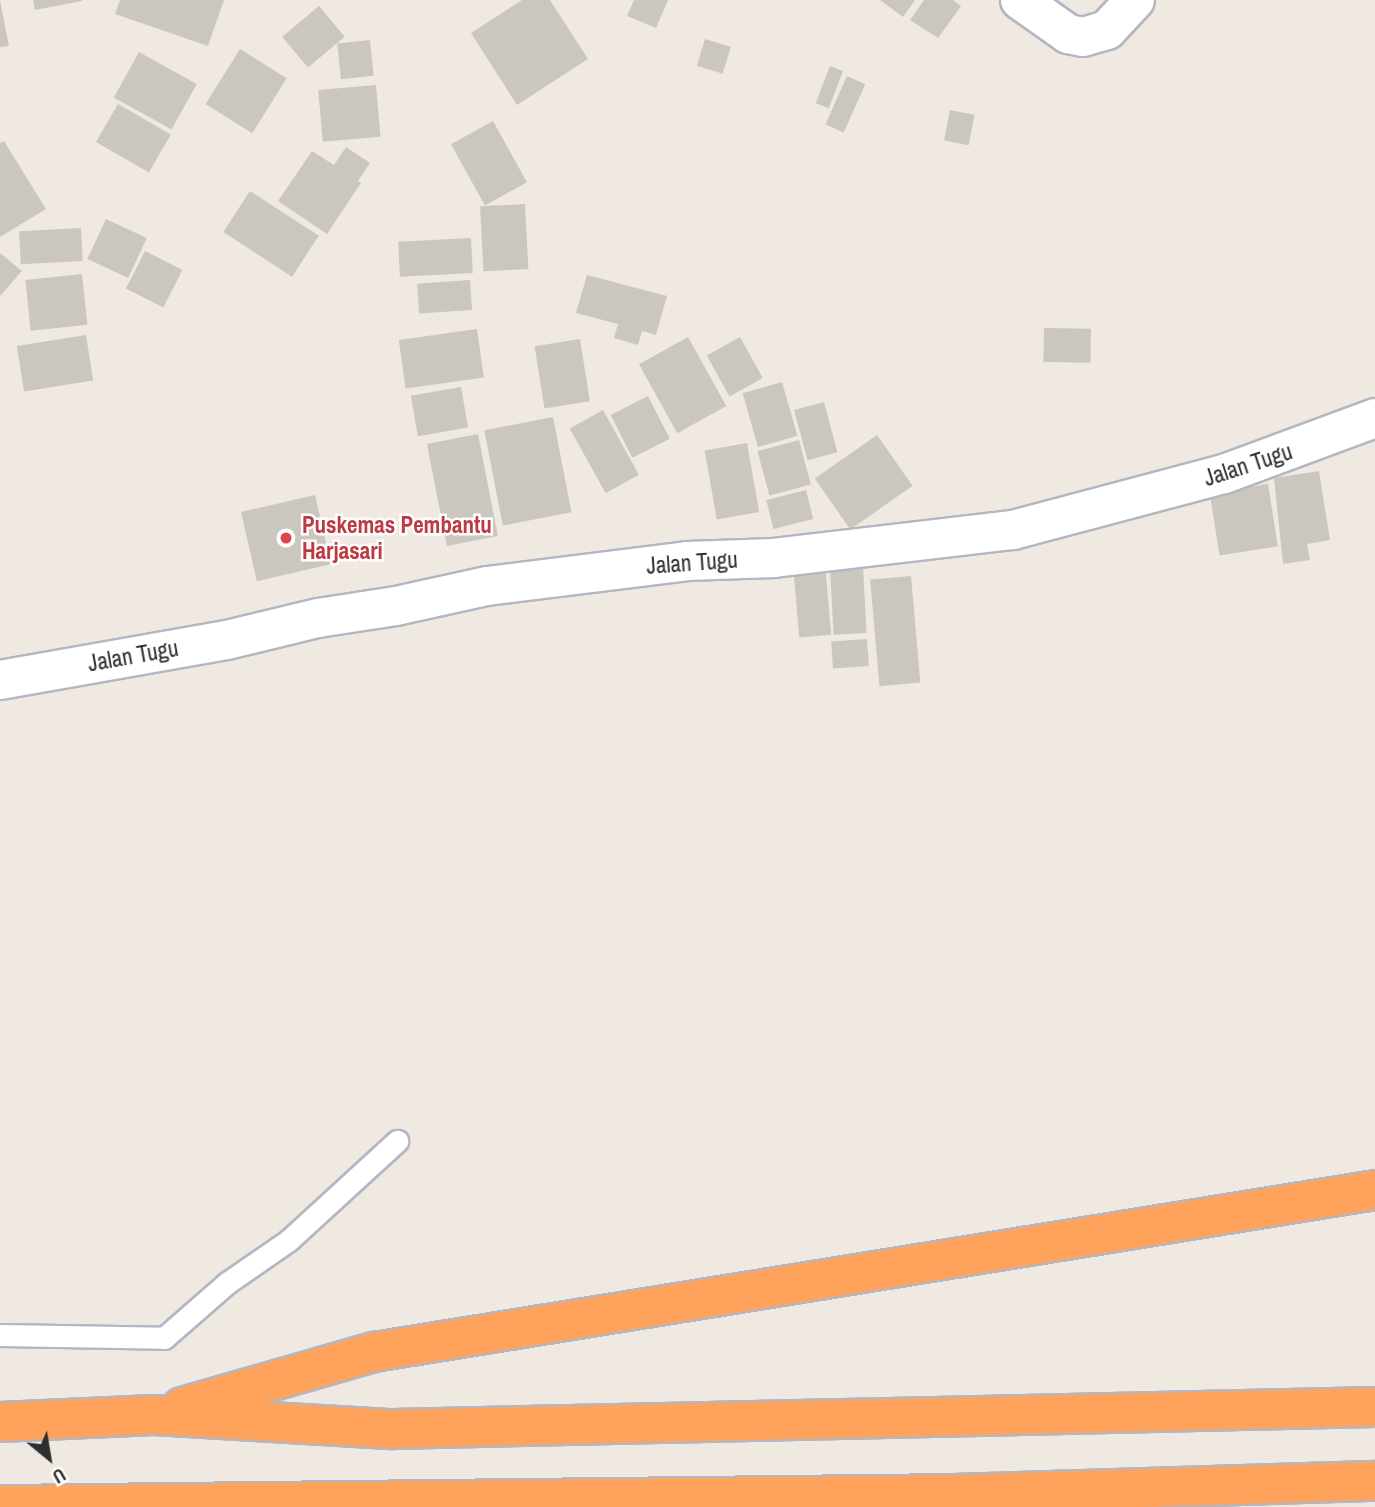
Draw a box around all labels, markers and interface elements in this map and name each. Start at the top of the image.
street label: Jalan Tugu [1200,438,1296,492]
place label: Puskemas Pembantu Harjasari [302,511,492,565]
marker: Puskemas Pembantu Harjasari [276,528,296,548]
street label: Jalan Tugu [645,546,739,580]
street label: Jalan Tugu [85,634,181,678]
north arrow [14,1423,84,1493]
text: U [48,1462,71,1490]

